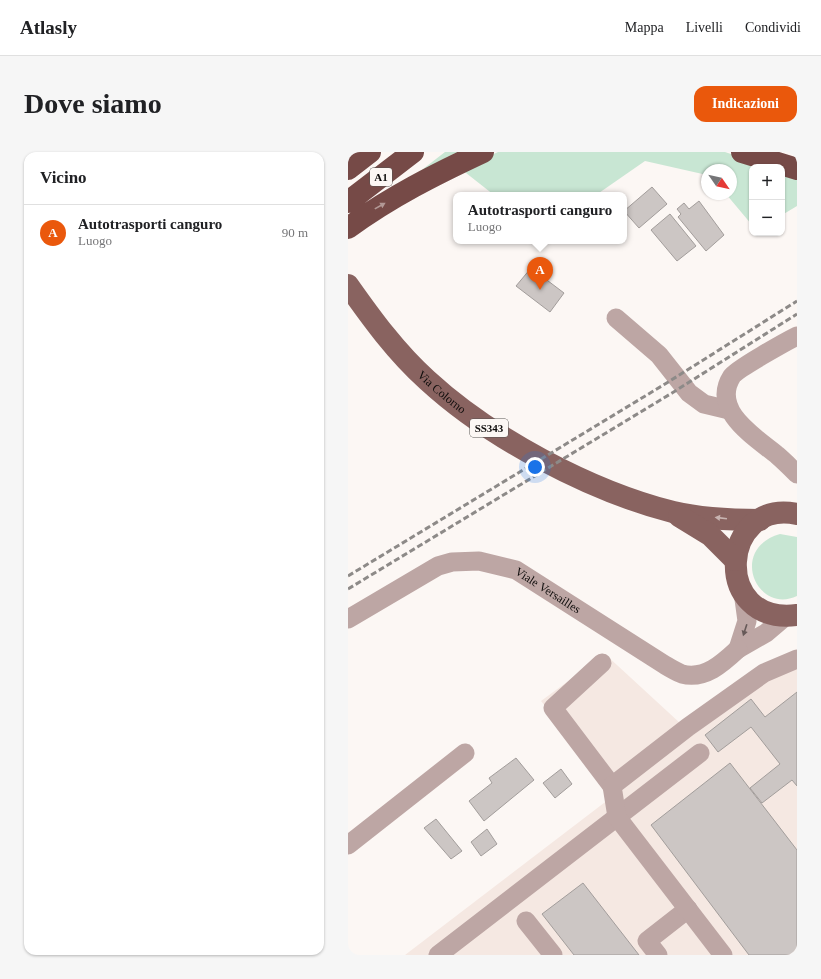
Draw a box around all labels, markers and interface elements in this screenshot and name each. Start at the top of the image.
text: Atlasly [20,17,77,38]
text: Mappa [625,20,664,35]
text: Livelli [686,20,723,35]
text: Condividi [745,20,801,35]
button: Indicazioni [694,86,797,122]
text: Dove siamo [24,88,162,119]
north arrow [701,164,737,200]
map controls [749,164,785,236]
button: + [749,164,785,200]
text: Vicino [40,168,87,187]
road number: A1 [370,168,392,186]
popup [453,192,627,244]
button: − [749,200,785,236]
one-way arrow [374,202,386,209]
text: Autotrasporti canguro [468,202,612,218]
text: Autotrasporti canguro [78,216,222,232]
text: Luogo [468,219,502,234]
text: A [48,225,58,240]
text: 90 m [282,225,308,240]
text: Luogo [78,233,112,248]
pin: A [527,257,553,290]
street label: Via Colorno [415,368,469,416]
road number: SS343 [470,419,508,437]
your location [525,457,545,477]
one-way arrow [715,515,727,521]
street label: Viale Versailles [513,564,584,617]
one-way arrow [741,624,747,636]

